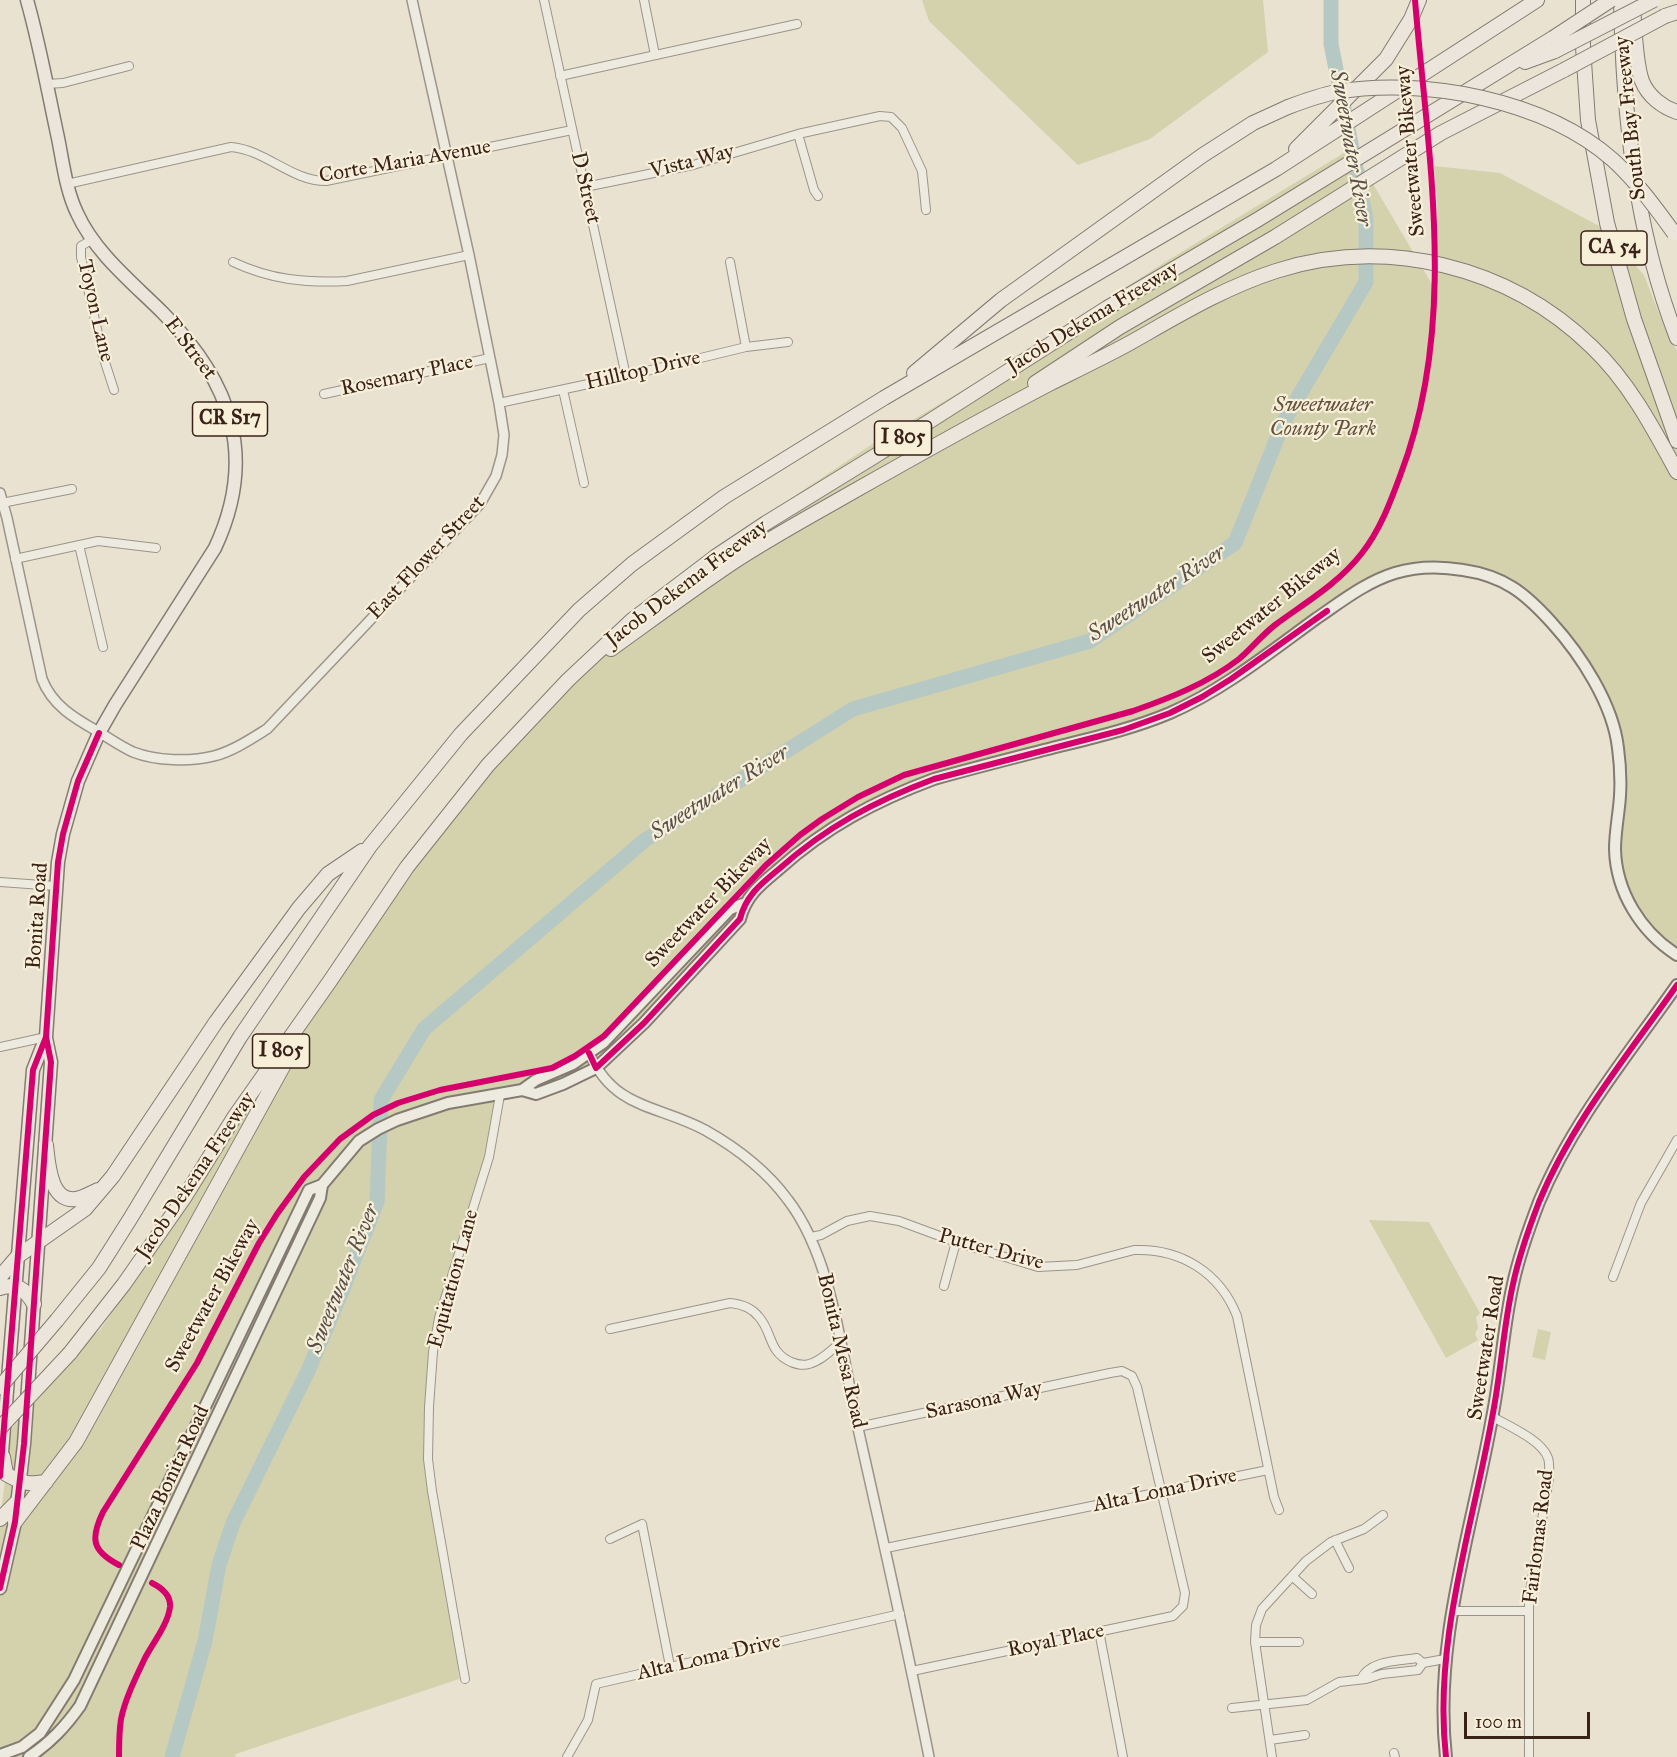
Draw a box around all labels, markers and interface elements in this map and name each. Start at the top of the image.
street label: South Bay Freeway [1610,35,1652,201]
street label: Sweetwater Bikeway [1391,64,1431,238]
water label: Sweetwater River [1323,68,1377,228]
street label: Corte Maria Avenue [317,134,493,190]
street label: Vista Way [647,139,737,185]
street label: D Street [564,149,606,227]
road number: CA 54 [1581,231,1647,265]
street label: Jacob Dekema Freeway [1002,257,1184,379]
street label: Toyon Lane [71,258,119,364]
street label: E Street [158,313,222,385]
street label: Hilltop Drive [583,346,703,396]
street label: Rosemary Place [339,350,475,402]
park label: Sweetwater County Park [1270,393,1376,443]
road number: CR S17 [192,402,268,436]
road number: I 805 [874,421,932,455]
street label: East Flower Street [363,491,491,625]
street label: Jacob Dekema Freeway [601,515,773,653]
water label: Sweetwater River [1083,540,1231,648]
street label: Sweetwater Bikeway [1197,542,1347,670]
water label: Sweetwater River [646,740,794,846]
street label: Sweetwater Bikeway [640,833,778,973]
street label: Bonita Road [22,862,54,970]
road number: I 805 [252,1034,310,1068]
street label: Jacob Dekema Freeway [131,1088,261,1264]
water label: Sweetwater River [302,1201,386,1357]
street label: Equitation Lane [423,1207,485,1351]
street label: Sweetwater Bikeway [160,1215,266,1377]
street label: Putter Drive [936,1224,1046,1276]
street label: Bonita Mesa Road [811,1271,871,1431]
street label: Sweetwater Road [1463,1274,1511,1422]
street label: Sarasona Way [924,1376,1044,1426]
street label: Plaza Bonita Road [126,1402,216,1554]
street label: Alta Loma Drive [1091,1463,1239,1519]
street label: Fairlomas Road [1518,1468,1560,1606]
street label: Royal Place [1005,1618,1107,1664]
street label: Alta Loma Drive [635,1629,783,1687]
scale bar [1467,1700,1593,1738]
text: 100 m [1475,1711,1522,1733]

